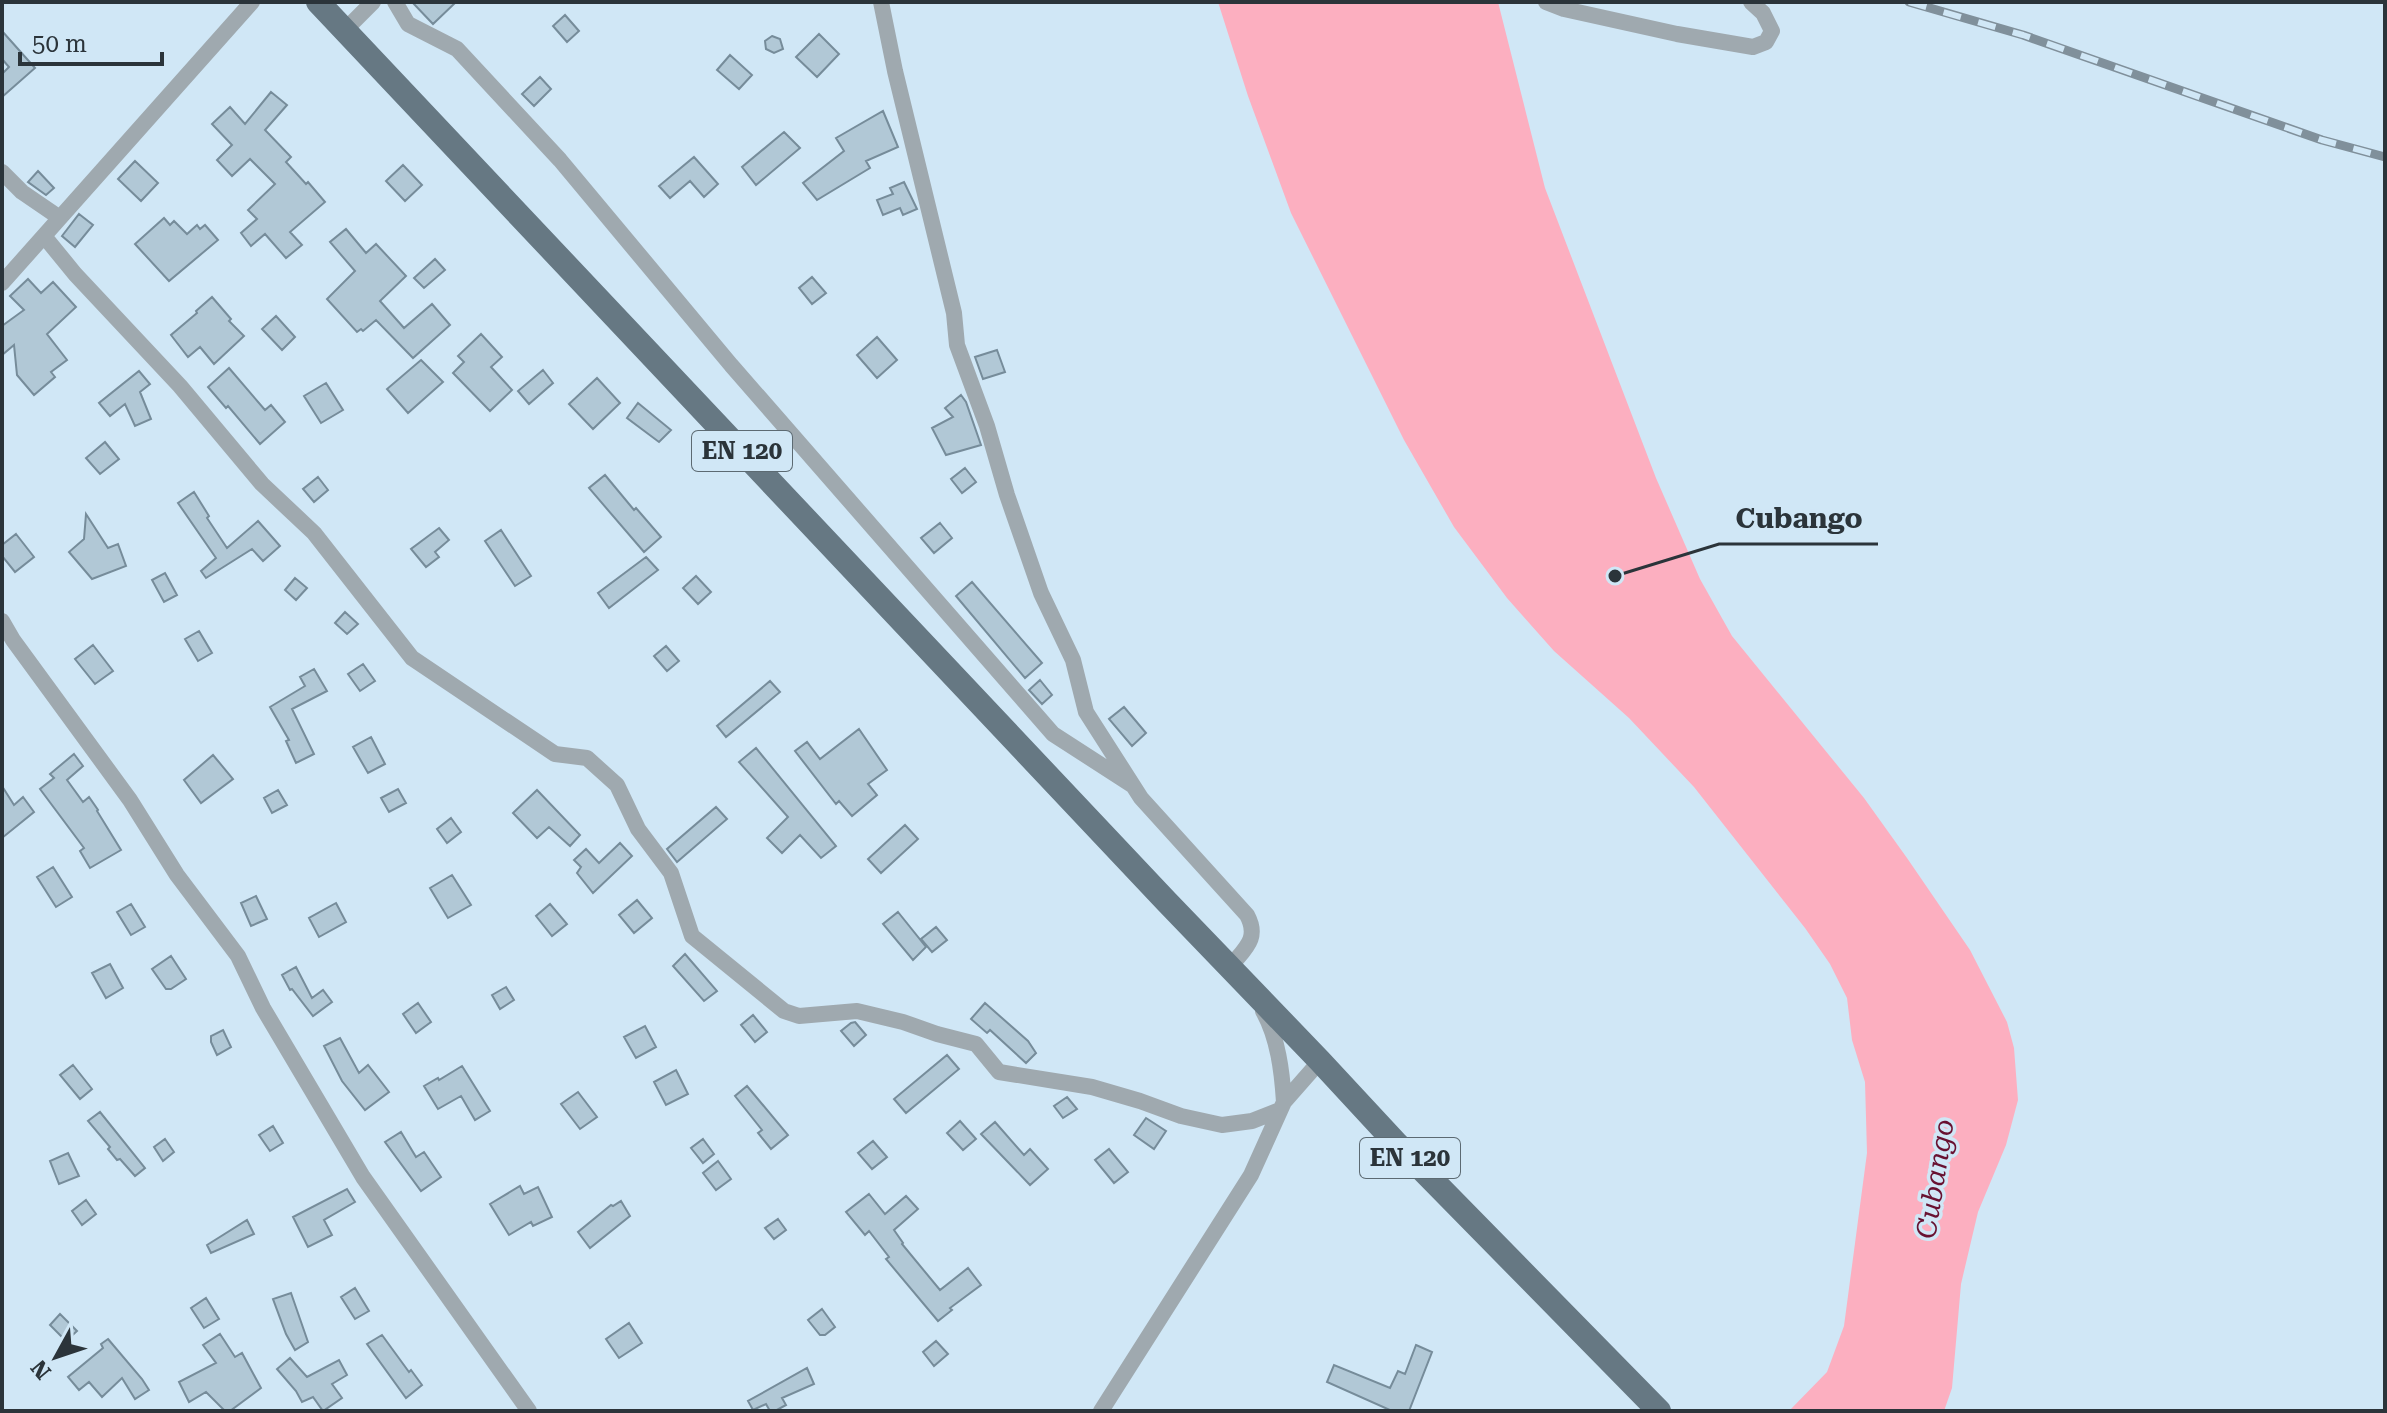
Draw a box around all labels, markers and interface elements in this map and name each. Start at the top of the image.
scale bar [20,16,162,66]
text: 50 m [32,30,87,58]
road number: EN 120 [692,431,792,471]
callout: Cubango [1719,492,1878,544]
text: Cubango [1736,502,1862,535]
water label: Cubango [1909,1117,1961,1241]
road number: EN 120 [1360,1138,1460,1178]
north arrow [16,1317,96,1397]
text: N [26,1355,56,1384]

